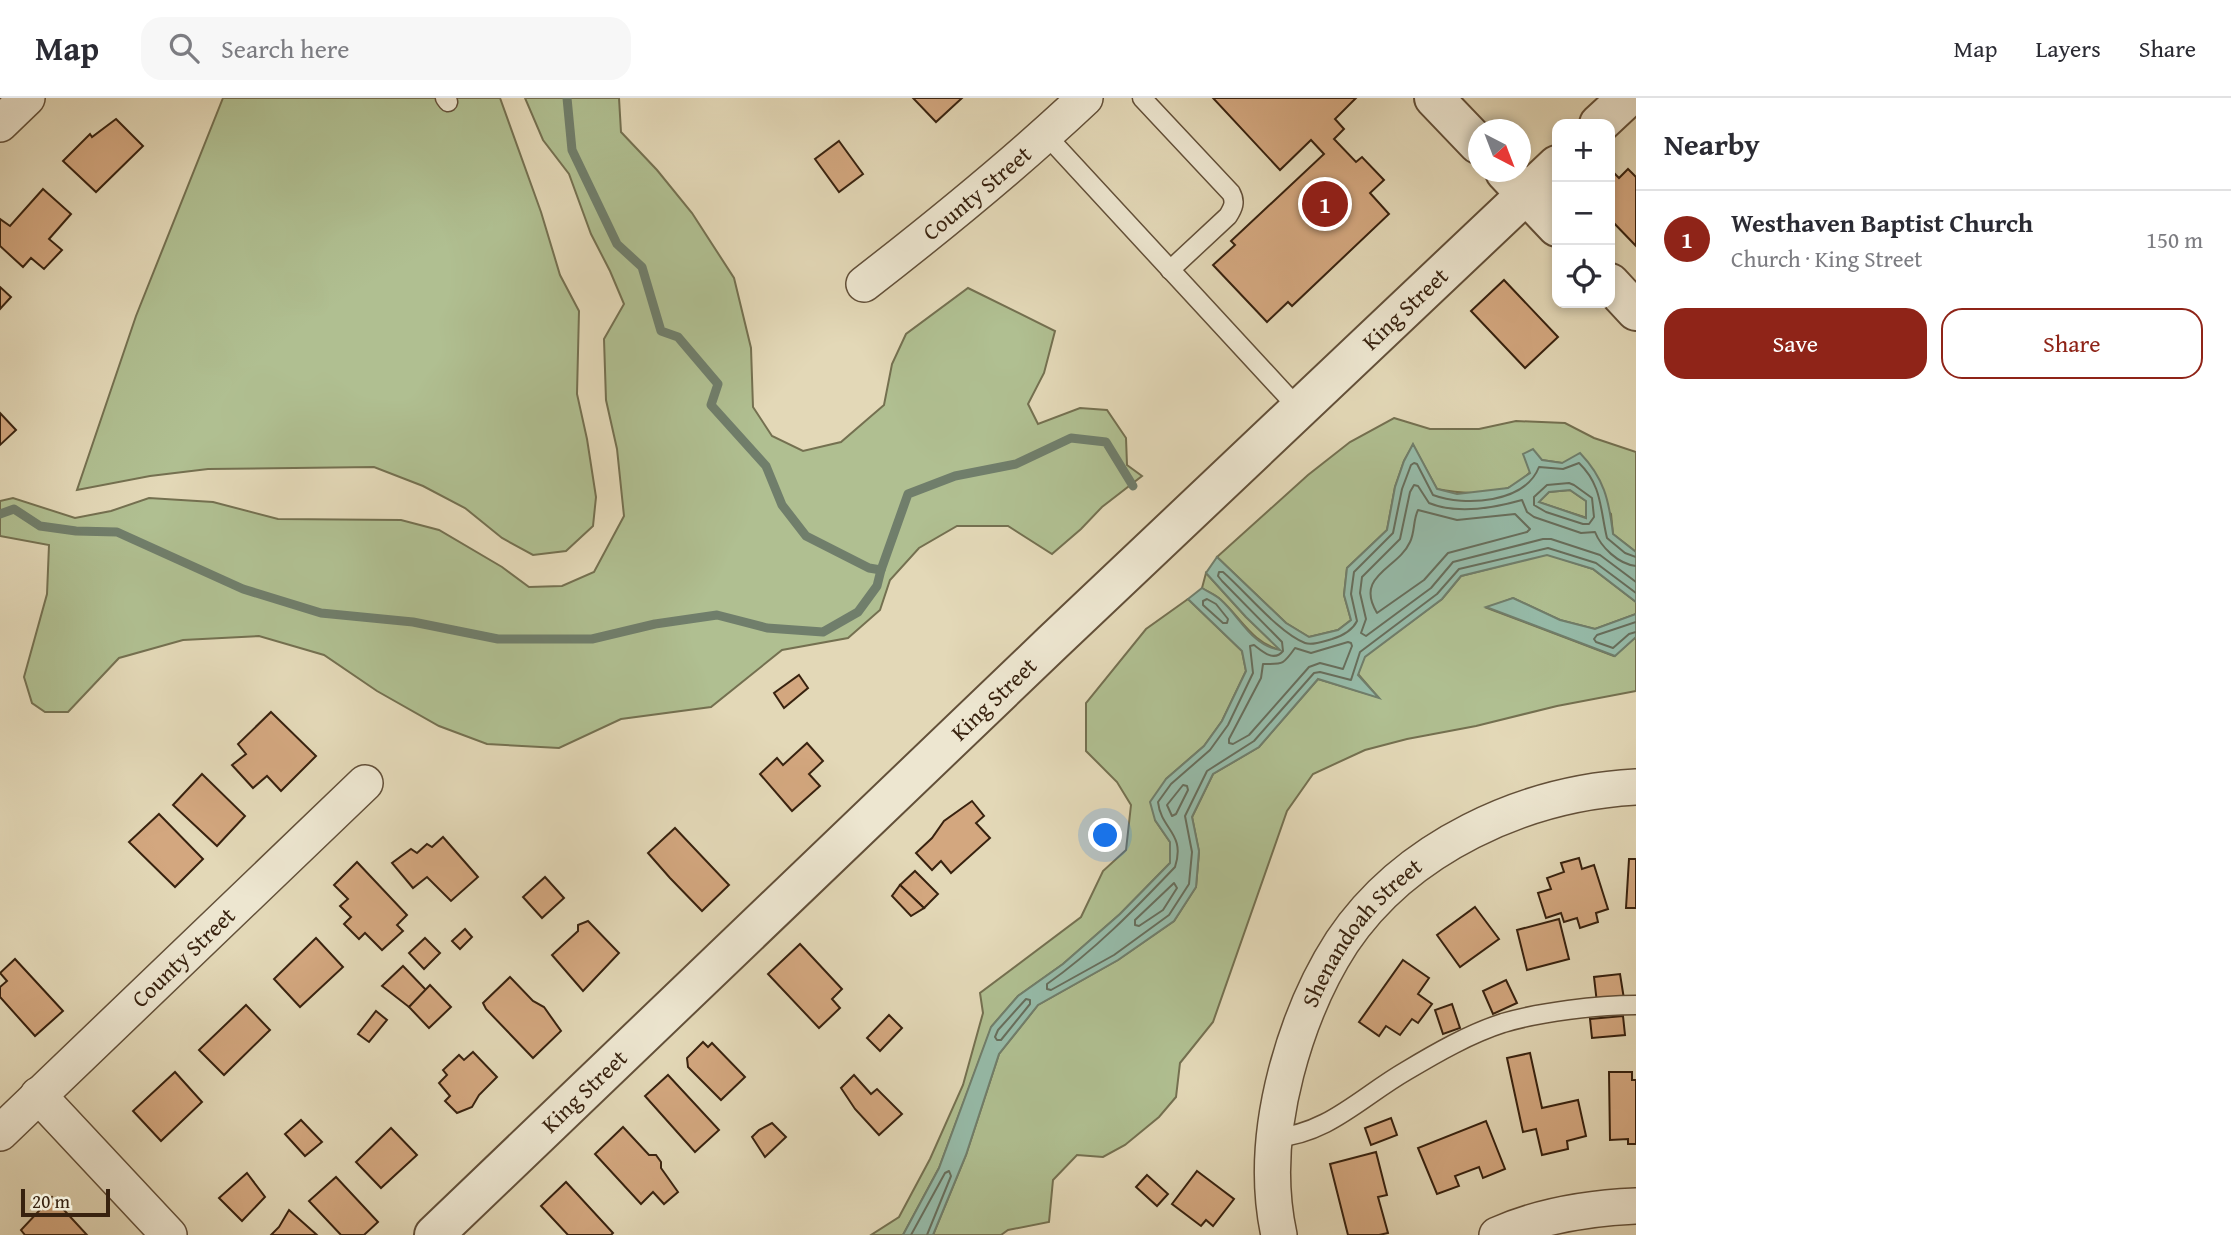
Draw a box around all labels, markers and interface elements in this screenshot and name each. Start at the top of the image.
search box [141,17,631,80]
text: Map [35,24,99,72]
icon: search [165,29,203,67]
text: Search here [221,29,349,68]
text: Map [1954,31,1997,66]
text: Layers [2035,31,2101,66]
text: Share [2139,31,2196,66]
north arrow [1468,119,1531,182]
map controls [1552,119,1615,308]
button: + [1552,119,1615,182]
text: Nearby [1664,122,1760,166]
street label: County Street [915,137,1038,248]
pin: 1 [1302,178,1348,230]
button: − [1552,182,1615,245]
text: Westhaven Baptist Church [1731,203,2033,242]
text: 1 [1681,223,1693,256]
text: 150 m [2146,223,2203,256]
text: Church · King Street [1731,242,1922,275]
button: locate [1552,245,1615,308]
street label: King Street [1354,259,1455,357]
button: Save [1664,308,1927,379]
button: Share [1941,308,2203,379]
street label: King Street [943,649,1044,748]
your location [1088,818,1122,852]
street label: Shenandoah Street [1293,849,1428,1012]
street label: County Street [124,899,242,1015]
street label: King Street [534,1042,634,1140]
scale bar [21,1186,110,1218]
text: 20 m [32,1187,70,1215]

